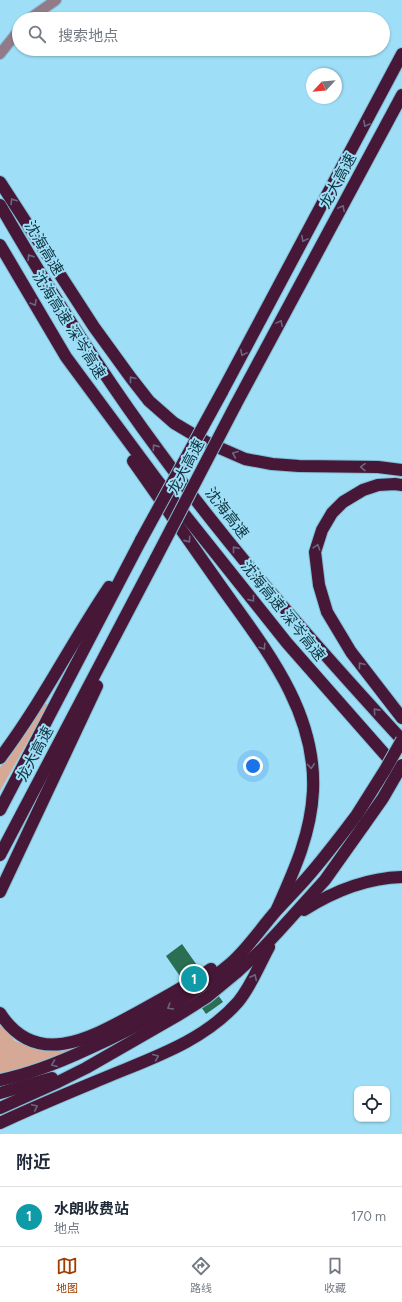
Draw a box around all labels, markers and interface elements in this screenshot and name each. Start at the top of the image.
search box [12,12,390,56]
icon: search [26,23,48,45]
text: 搜索地点 [58,27,118,45]
north arrow [306,68,342,104]
one-way arrow [363,120,370,127]
street label: 龙大高速 [316,150,360,212]
one-way arrow [10,198,17,205]
one-way arrow [337,205,344,212]
street label: 沈海高速 [21,218,67,278]
one-way arrow [302,235,309,242]
one-way arrow [27,254,34,261]
street label: 沈海高速 深岑高速 [29,268,109,382]
one-way arrow [29,299,36,306]
one-way arrow [275,320,283,327]
one-way arrow [240,349,248,357]
one-way arrow [129,376,136,383]
street label: 龙大高速 [164,436,208,498]
one-way arrow [153,444,160,451]
one-way arrow [231,451,238,459]
one-way arrow [360,463,366,471]
street label: 沈海高速 [201,484,253,542]
one-way arrow [183,536,190,543]
one-way arrow [312,543,321,550]
one-way arrow [233,547,240,554]
street label: 沈海高速 深岑高速 [237,557,329,665]
one-way arrow [247,594,254,601]
one-way arrow [259,642,266,649]
one-way arrow [358,662,366,669]
one-way arrow [373,708,380,716]
street label: 龙大高速 [13,723,57,785]
your location [243,756,263,776]
one-way arrow [307,763,316,769]
pin: 1 [181,964,207,994]
one-way arrow [249,973,257,981]
one-way arrow [167,1002,174,1009]
one-way arrow [151,1054,159,1062]
one-way arrow [50,1059,57,1067]
map controls [354,1086,390,1122]
button: locate [354,1086,390,1122]
one-way arrow [31,1104,39,1112]
text: 附近 [16,1152,50,1172]
text: 水朗收费站 [54,1200,129,1218]
text: 1 [26,1209,32,1224]
text: 170 m [351,1209,386,1224]
text: 地点 [54,1221,80,1236]
tab: 地图 [56,1255,78,1295]
tab: 路线 [190,1255,212,1295]
tab: 收藏 [324,1255,346,1295]

